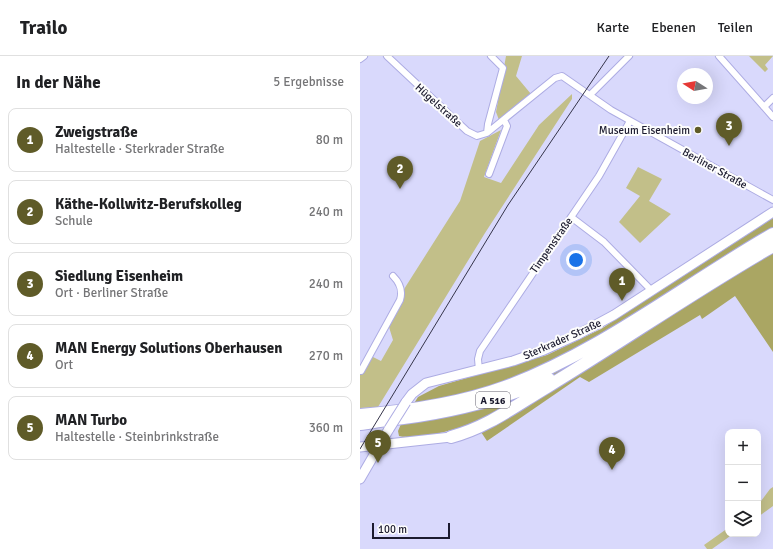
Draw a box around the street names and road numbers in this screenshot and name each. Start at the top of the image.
street label: Hügelstraße [413,81,465,130]
street label: Berliner Straße [680,145,750,192]
street label: Timpenstraße [527,215,575,276]
street label: Sterkrader Straße [521,316,603,363]
road number: A 516 [476,392,510,408]

